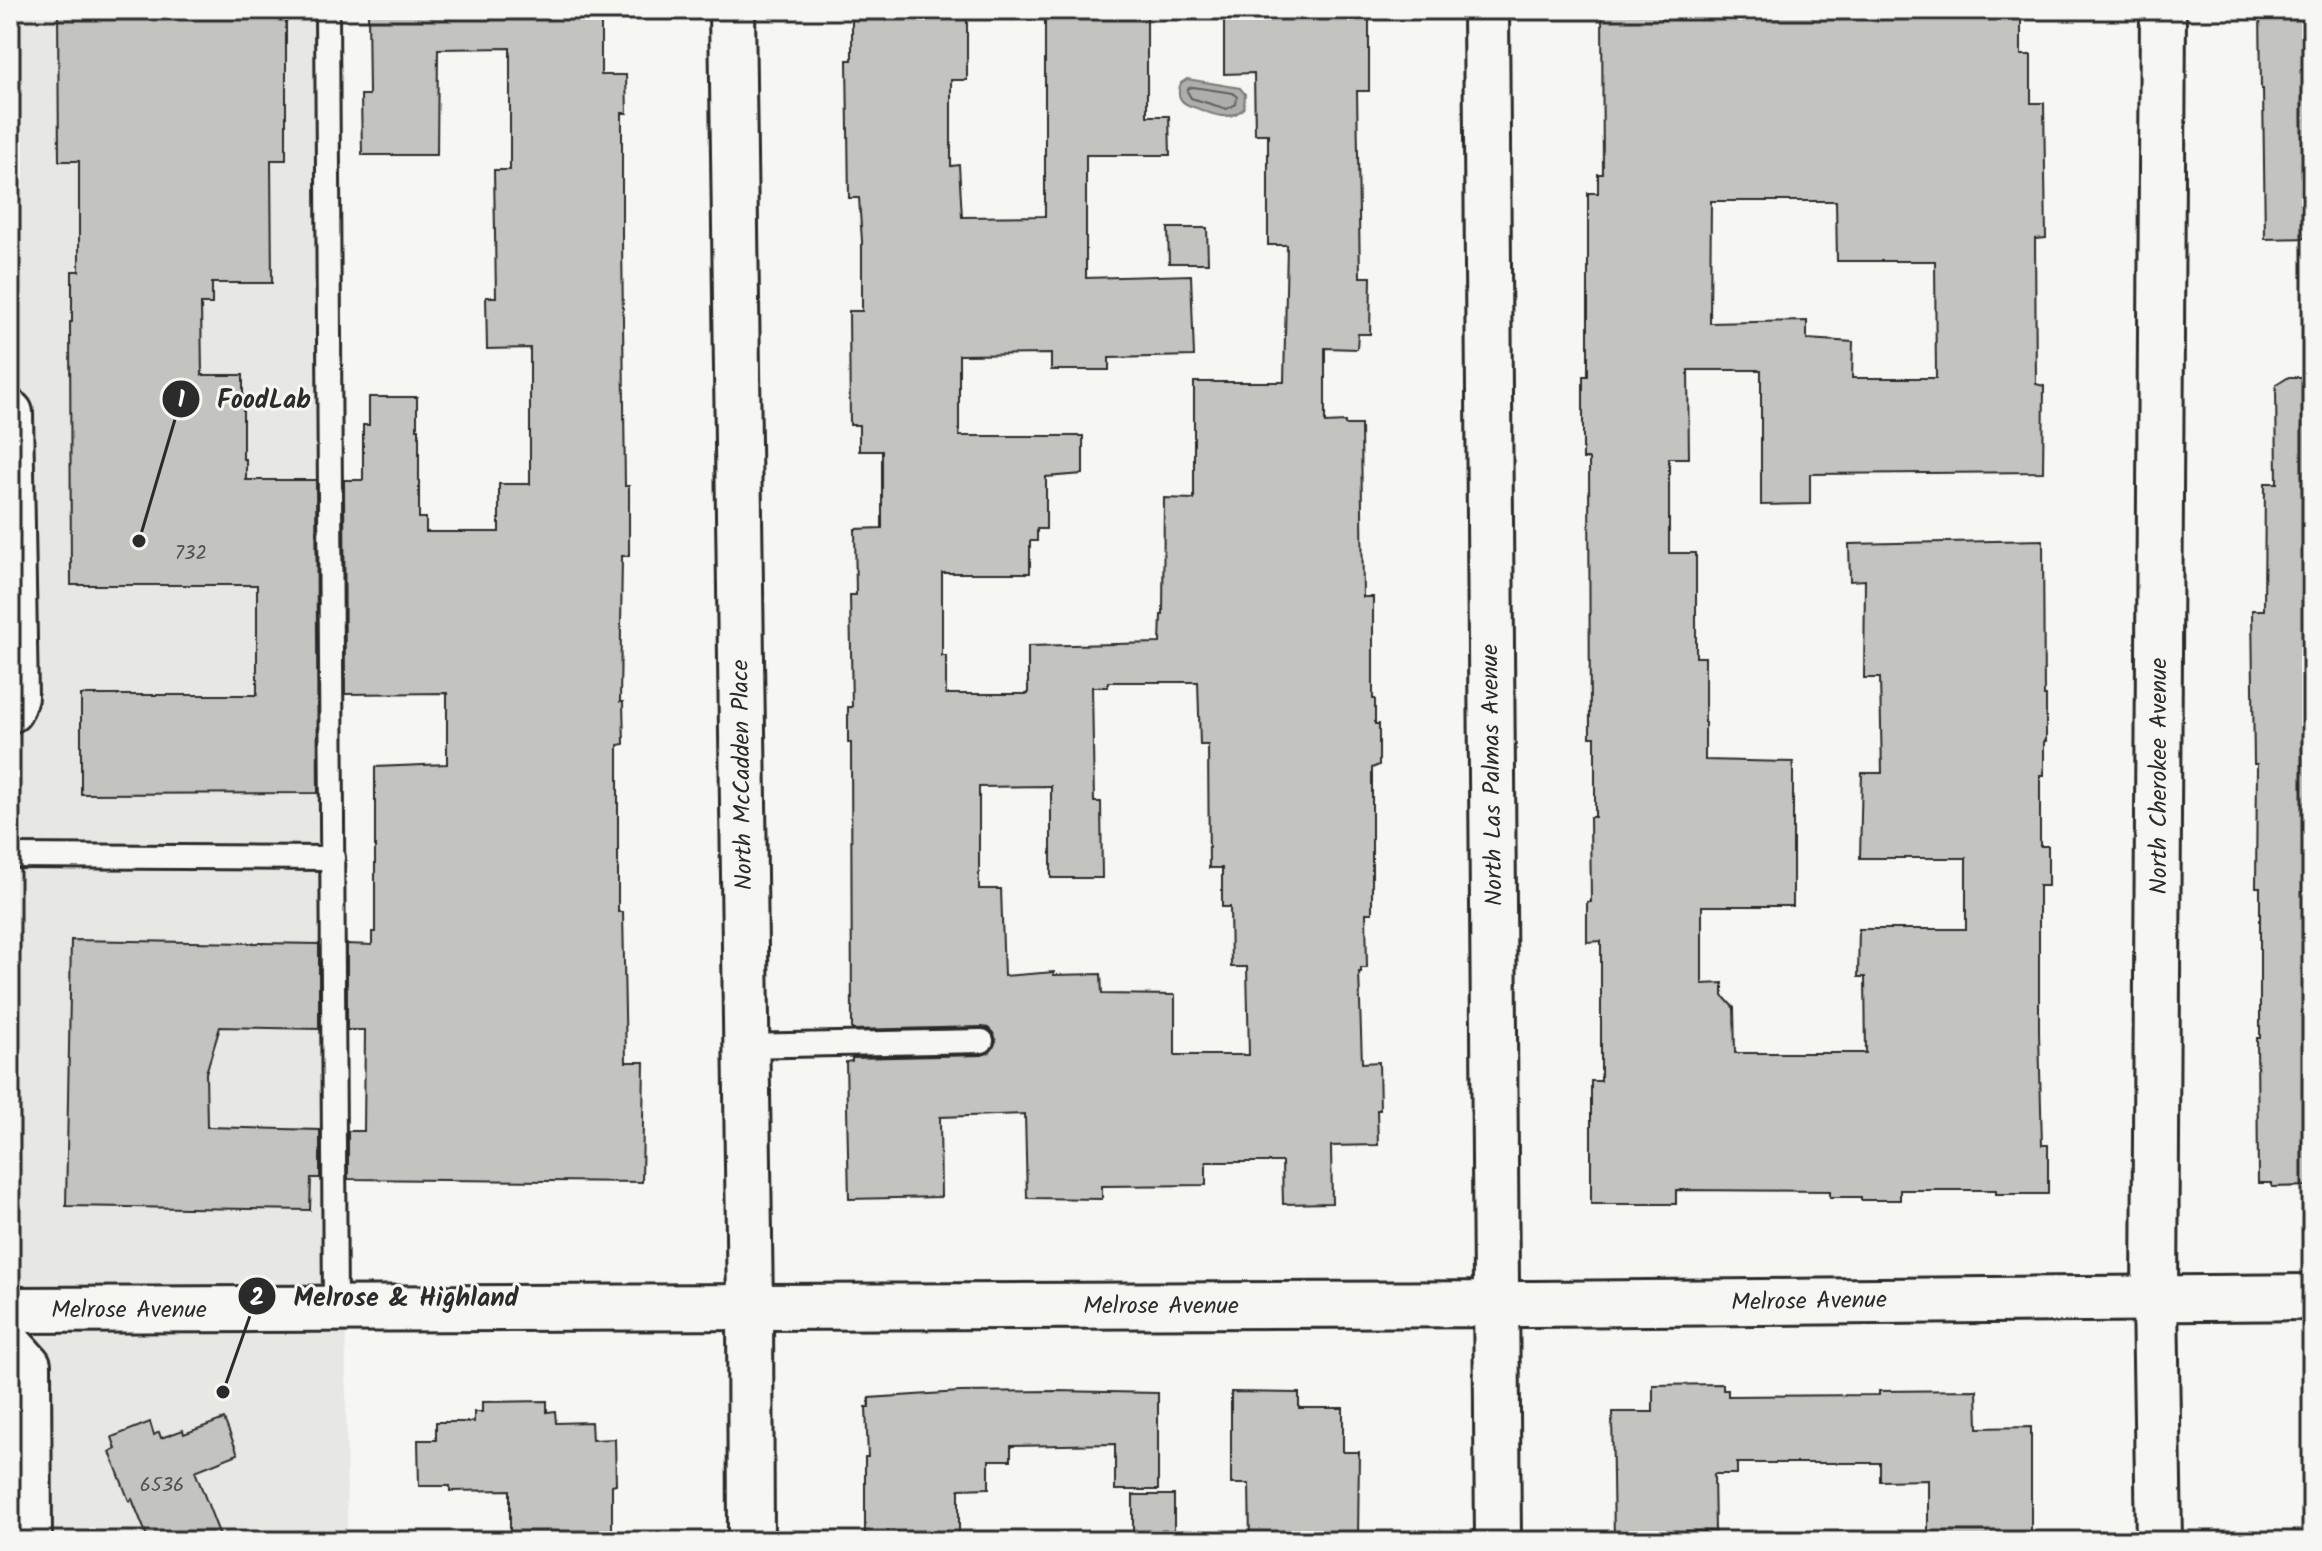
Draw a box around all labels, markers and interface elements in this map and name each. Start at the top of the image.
callout: FoodLab [161,374,327,424]
text: FoodLab [217,380,311,422]
text: 1 [177,381,185,420]
house number: 732 [175,538,207,570]
street label: North Las Palmas Avenue [1471,643,1515,906]
street label: North Cherokee Avenue [2140,657,2179,894]
street label: North McCadden Place [721,659,765,891]
callout: Melrose & Highland [237,1271,534,1321]
text: Melrose & Highland [293,1278,520,1320]
text: 2 [250,1279,264,1318]
street label: Melrose Avenue [1731,1281,1887,1323]
street label: Melrose Avenue [1083,1287,1239,1326]
street label: Melrose Avenue [51,1291,207,1330]
house number: 6536 [140,1470,184,1502]

